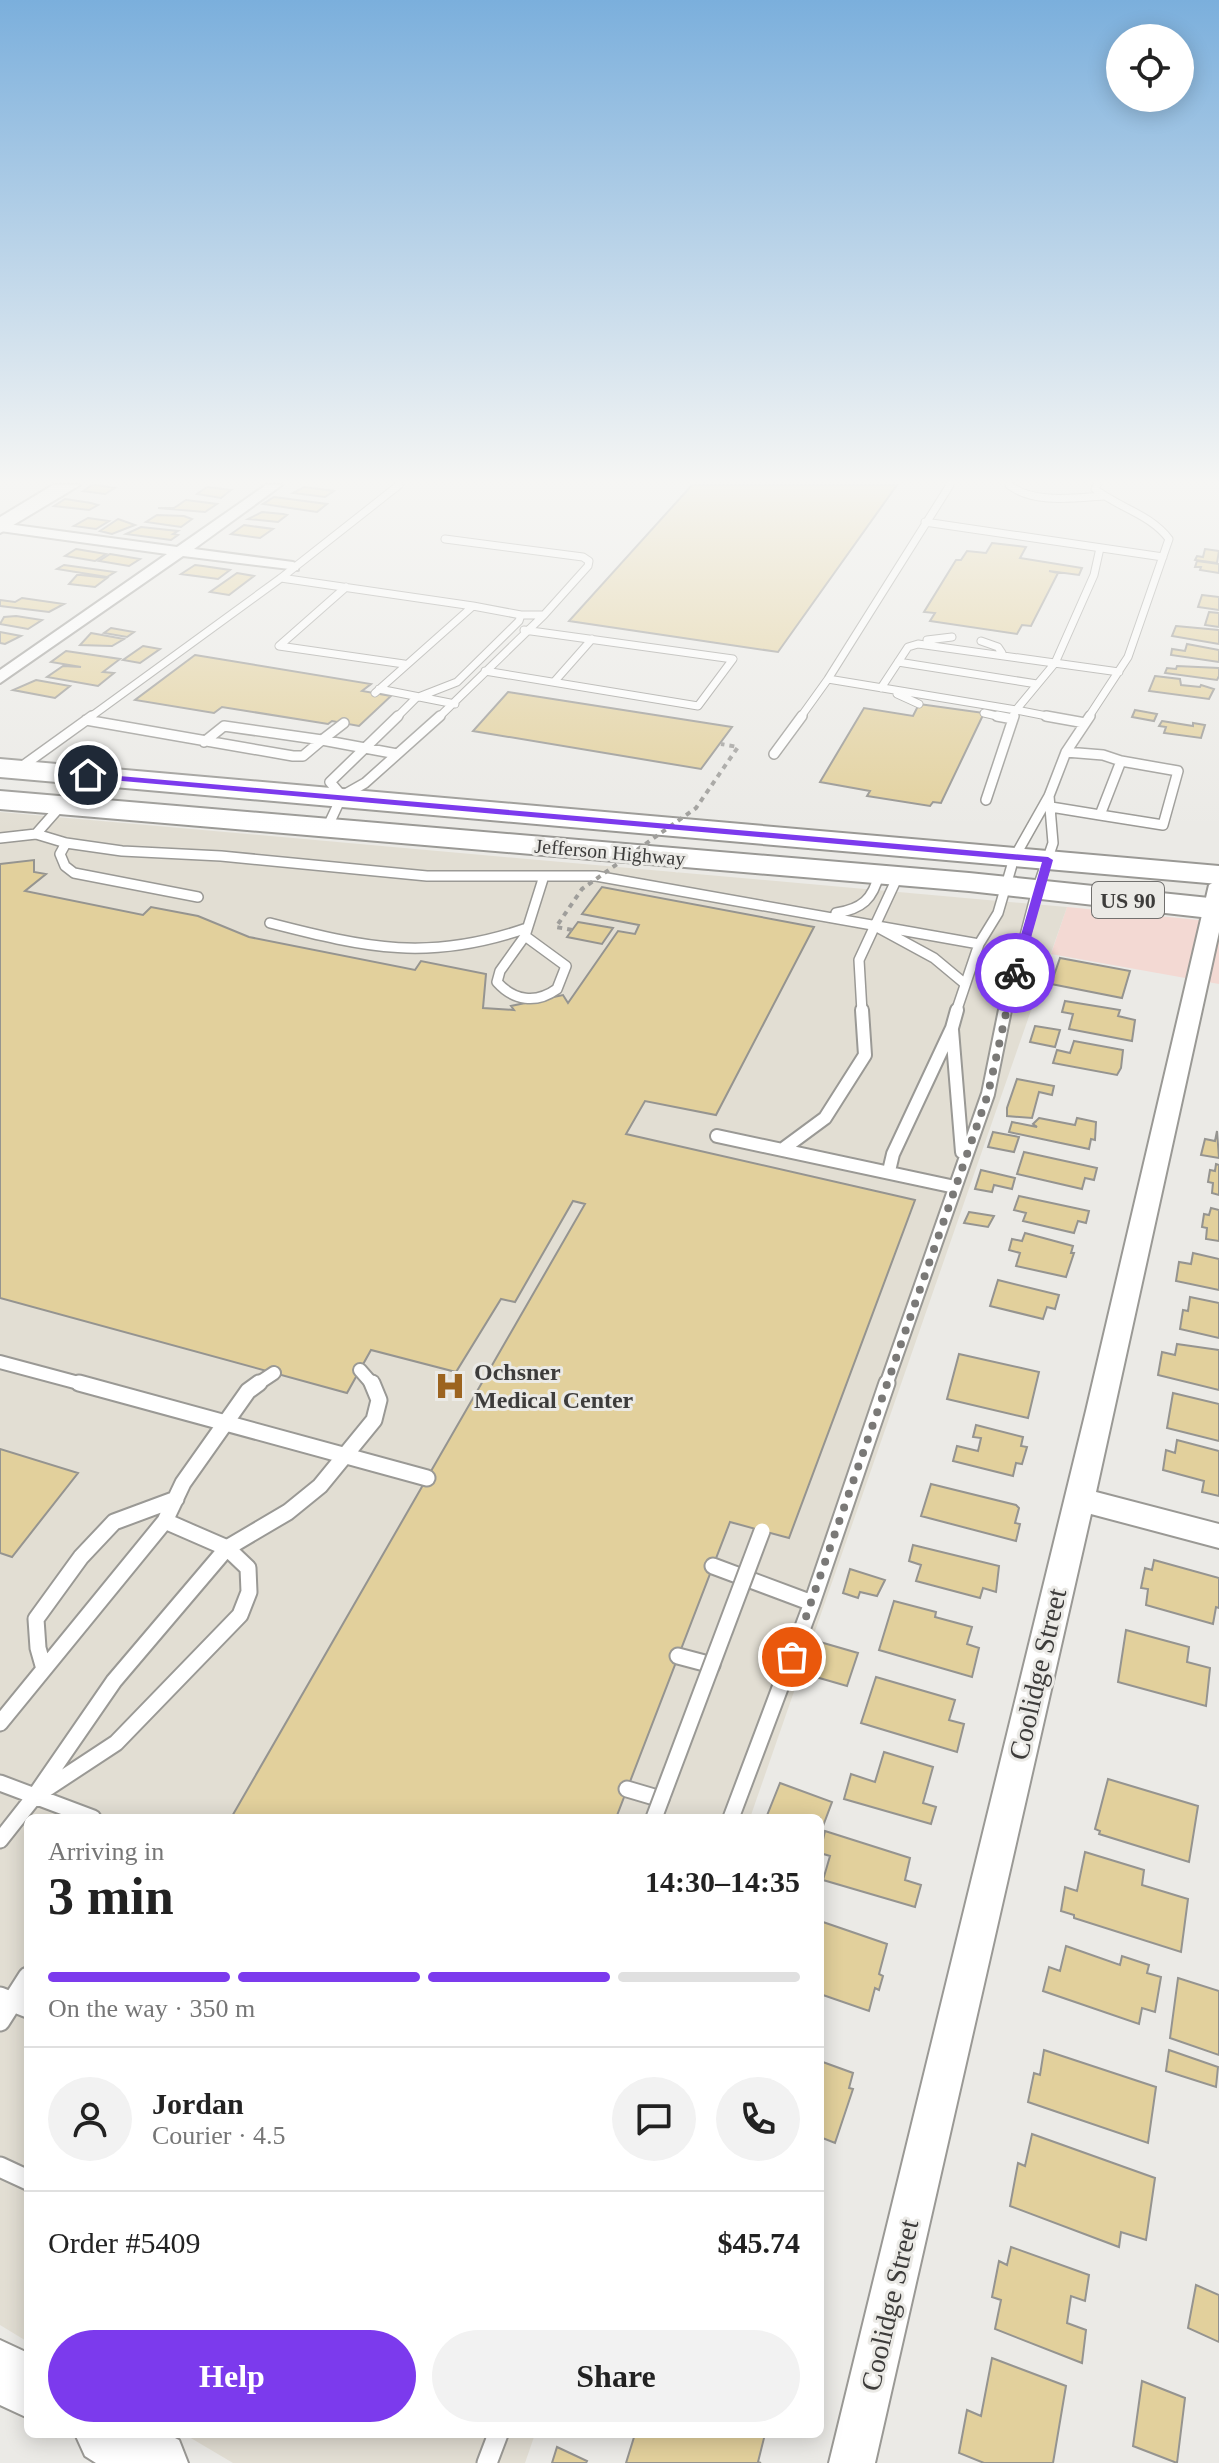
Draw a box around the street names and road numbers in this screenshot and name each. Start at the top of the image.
street label: Jefferson Highway [534,834,686,871]
road number: US 90 [1092,882,1164,918]
street label: Coolidge Street [1003,1585,1072,1763]
street label: Coolidge Street [855,2216,924,2394]

